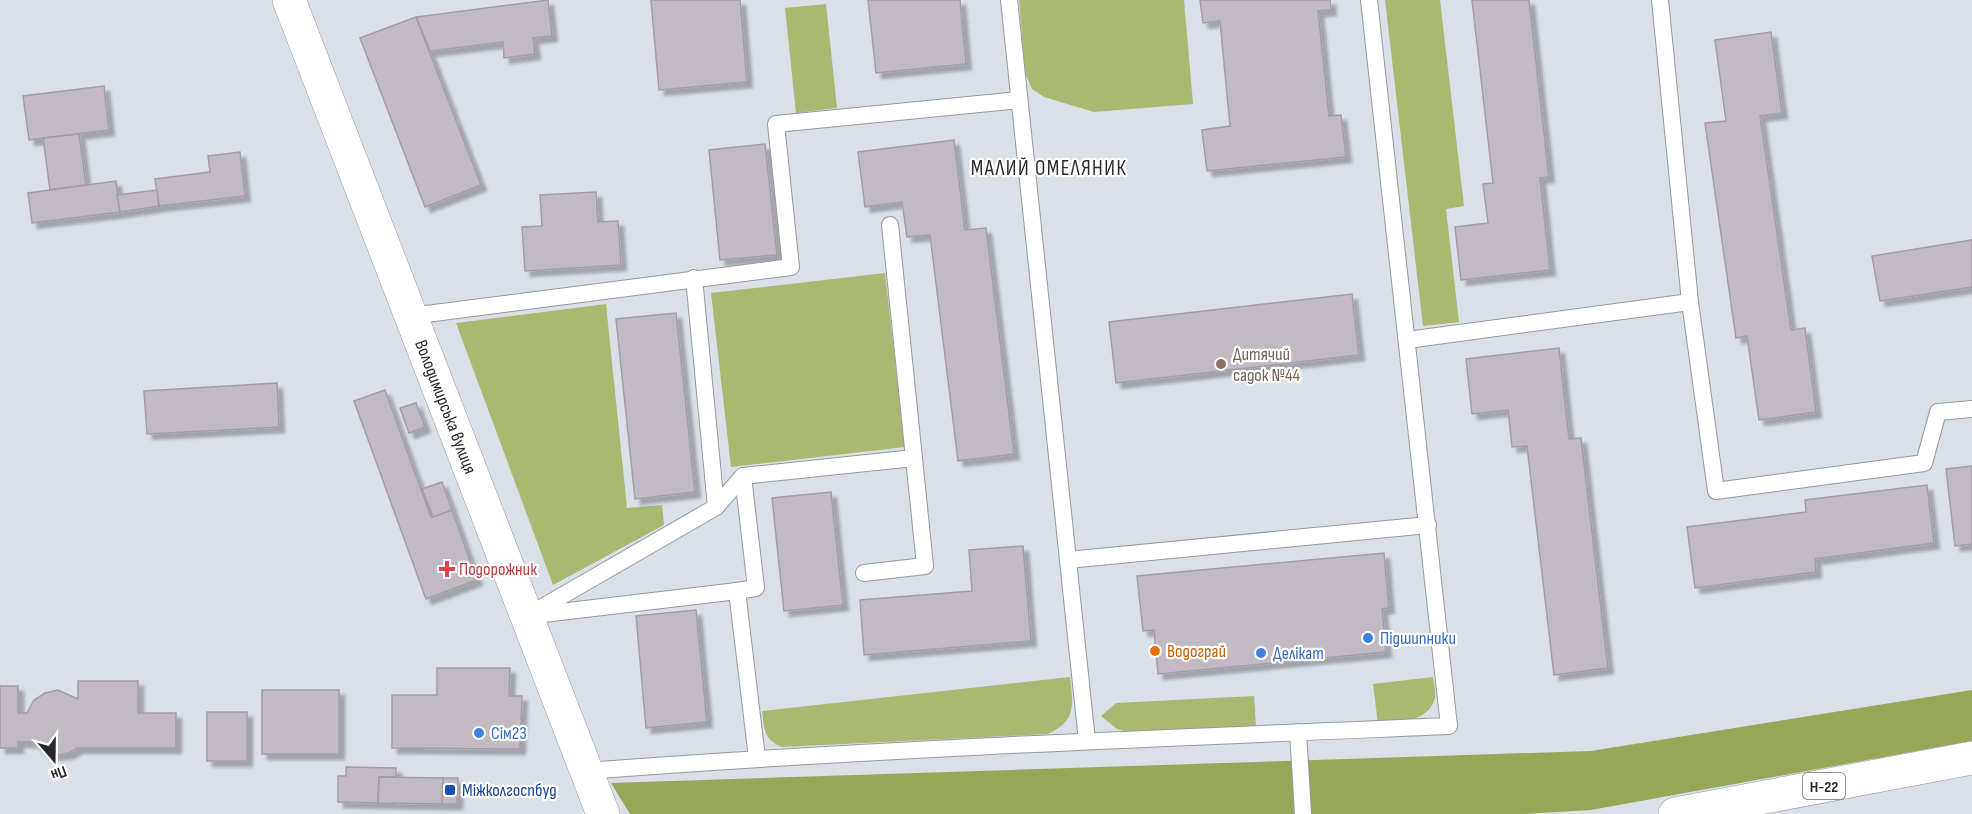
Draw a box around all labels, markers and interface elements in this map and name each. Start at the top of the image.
district label: МАЛИЙ ОМЕЛЯНИК [971,156,1127,181]
street label: Володимирська вулиця [410,337,481,477]
place label: Дитячий садок №44 [1233,344,1301,386]
marker: Дитячий садок №44 [1214,357,1228,371]
place label: Подорожник [459,559,537,580]
marker: Подорожник [440,562,454,576]
place label: Підшипники [1380,628,1456,649]
marker: Підшипники [1361,631,1375,645]
place label: Водограй [1167,641,1226,662]
place label: Делікат [1273,643,1324,664]
marker: Водограй [1148,644,1162,658]
marker: Делікат [1254,646,1268,660]
place label: Сім23 [491,723,527,744]
marker: Сім23 [472,726,486,740]
north arrow [24,730,84,790]
text: Пн [48,761,69,784]
road number: Н-22 [1803,773,1845,799]
place label: Міжколгоспбуд [462,780,557,801]
marker: Міжколгоспбуд [443,783,457,797]

